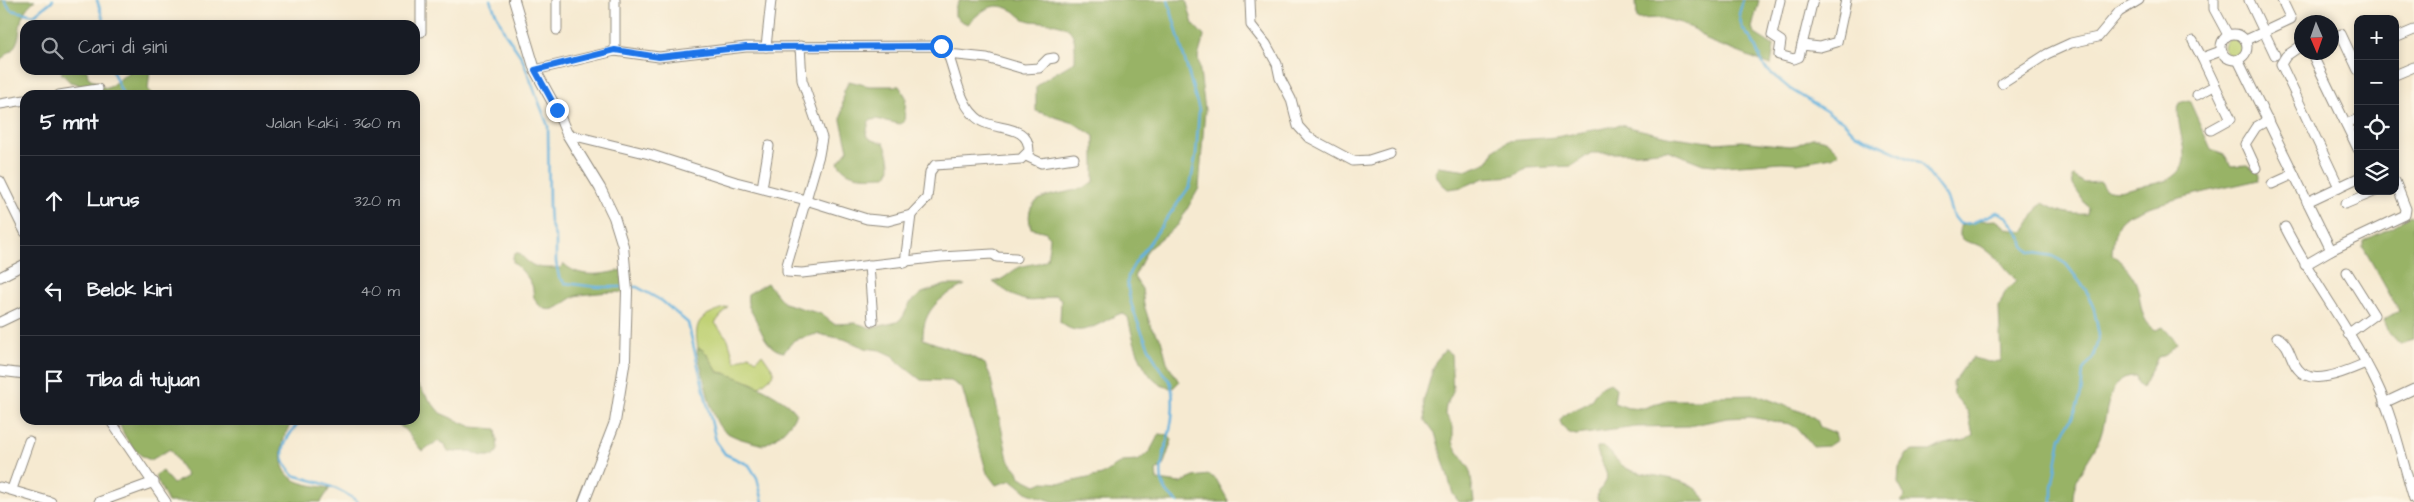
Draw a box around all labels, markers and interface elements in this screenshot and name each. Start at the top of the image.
north arrow [2294,15,2339,60]
map controls [2354,15,2399,195]
button: + [2354,15,2399,60]
search box [20,20,420,75]
icon: search [38,34,66,62]
text: Cari di sini [78,34,167,61]
route start [930,35,953,58]
button: − [2354,60,2399,105]
route end [546,99,569,122]
button: locate [2354,105,2399,150]
text: 5 mnt [40,108,99,137]
text: Jalan kaki · 360 m [266,112,400,134]
button: layers [2354,150,2399,195]
icon: ahead [40,187,68,215]
text: Lurus [87,187,139,214]
text: 320 m [354,190,400,212]
icon: left [40,277,68,305]
text: Belok kiri [87,277,172,304]
text: 40 m [360,280,400,302]
icon: arrive [40,367,68,395]
text: Tiba di tujuan [87,367,199,394]

